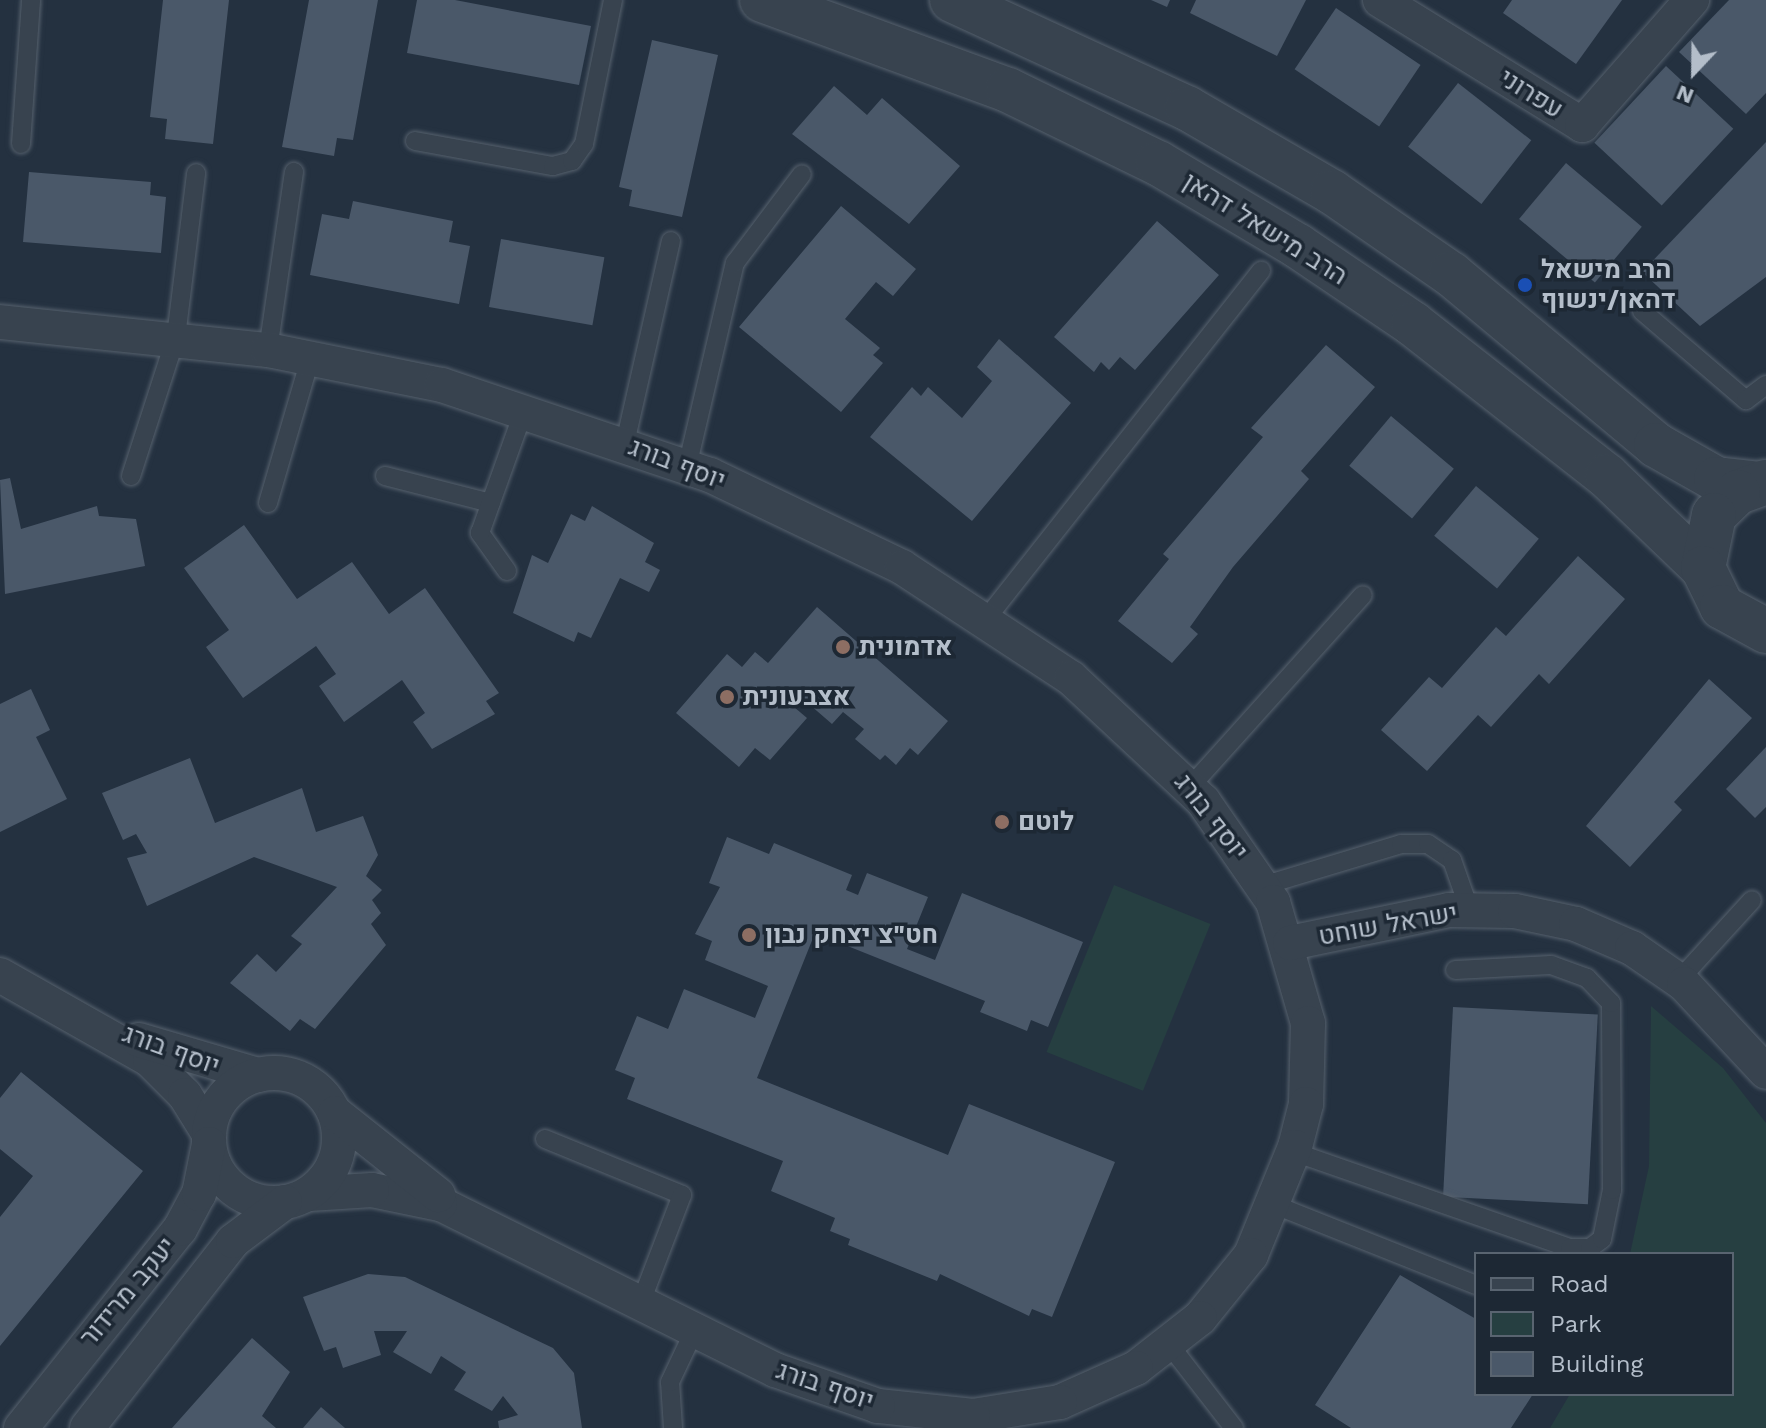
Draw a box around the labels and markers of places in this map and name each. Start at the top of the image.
place label: הרב מישאל דהאן/ינשוף [1541,254,1676,316]
marker: הרב מישאל דהאן/ינשוף [1516,276,1534,294]
place label: אדמונית [859,631,952,663]
marker: אדמונית [834,638,852,656]
place label: אצבעונית [743,681,850,713]
marker: אצבעונית [718,688,736,706]
place label: לוטם [1018,806,1074,838]
marker: לוטם [993,813,1011,831]
place label: חט"צ יצחק נבון [765,919,938,951]
marker: חט"צ יצחק נבון [740,926,758,944]

